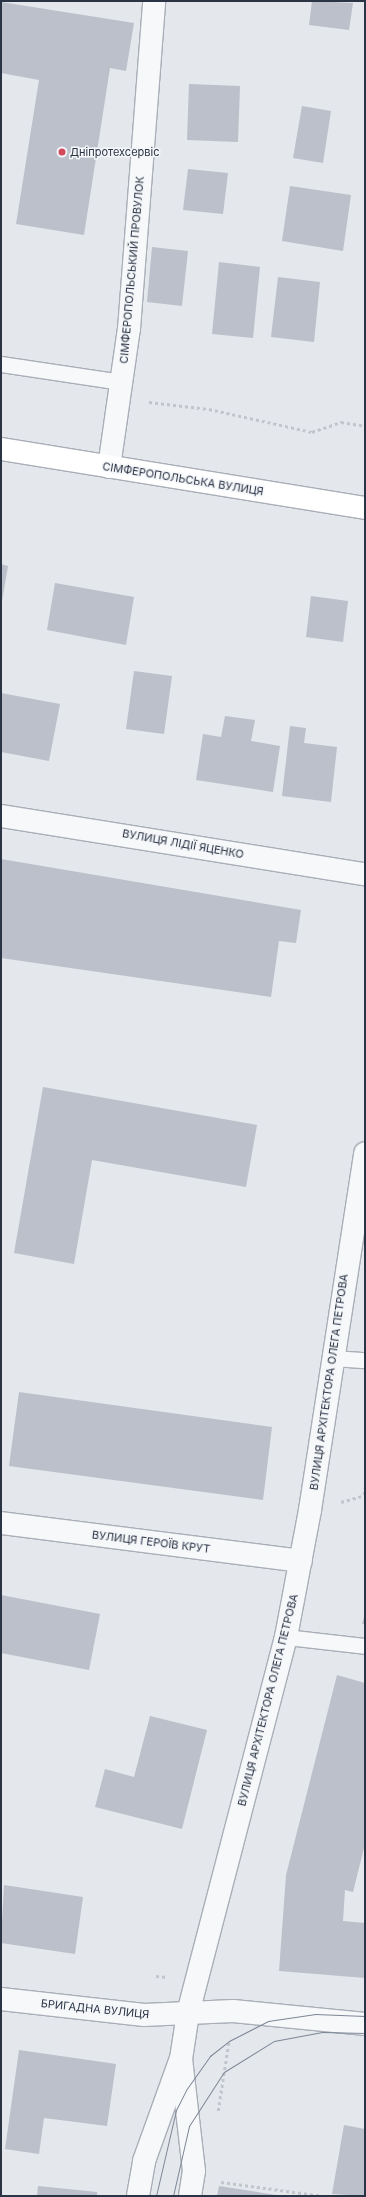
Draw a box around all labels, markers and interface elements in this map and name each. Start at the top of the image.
place label: Дніпротехсервіс [70,145,159,159]
marker: Дніпротехсервіс [57,147,67,157]
street label: СІМФЕРОПОЛЬСЬКИЙ ПРОВУЛОК [117,176,147,364]
street label: СІМФЕРОПОЛЬСЬКА ВУЛИЦЯ [102,460,264,498]
street label: ВУЛИЦЯ ЛІДІЇ ЯЦЕНКО [121,827,245,861]
street label: ВУЛИЦЯ АРХІТЕКТОРА ОЛЕГА ПЕТРОВА [307,1273,351,1491]
street label: ВУЛИЦЯ ГЕРОЇВ КРУТ [91,1528,211,1556]
street label: ВУЛИЦЯ АРХІТЕКТОРА ОЛЕГА ПЕТРОВА [235,1592,301,1808]
street label: БРИГАДНА ВУЛИЦЯ [40,1997,150,2021]

